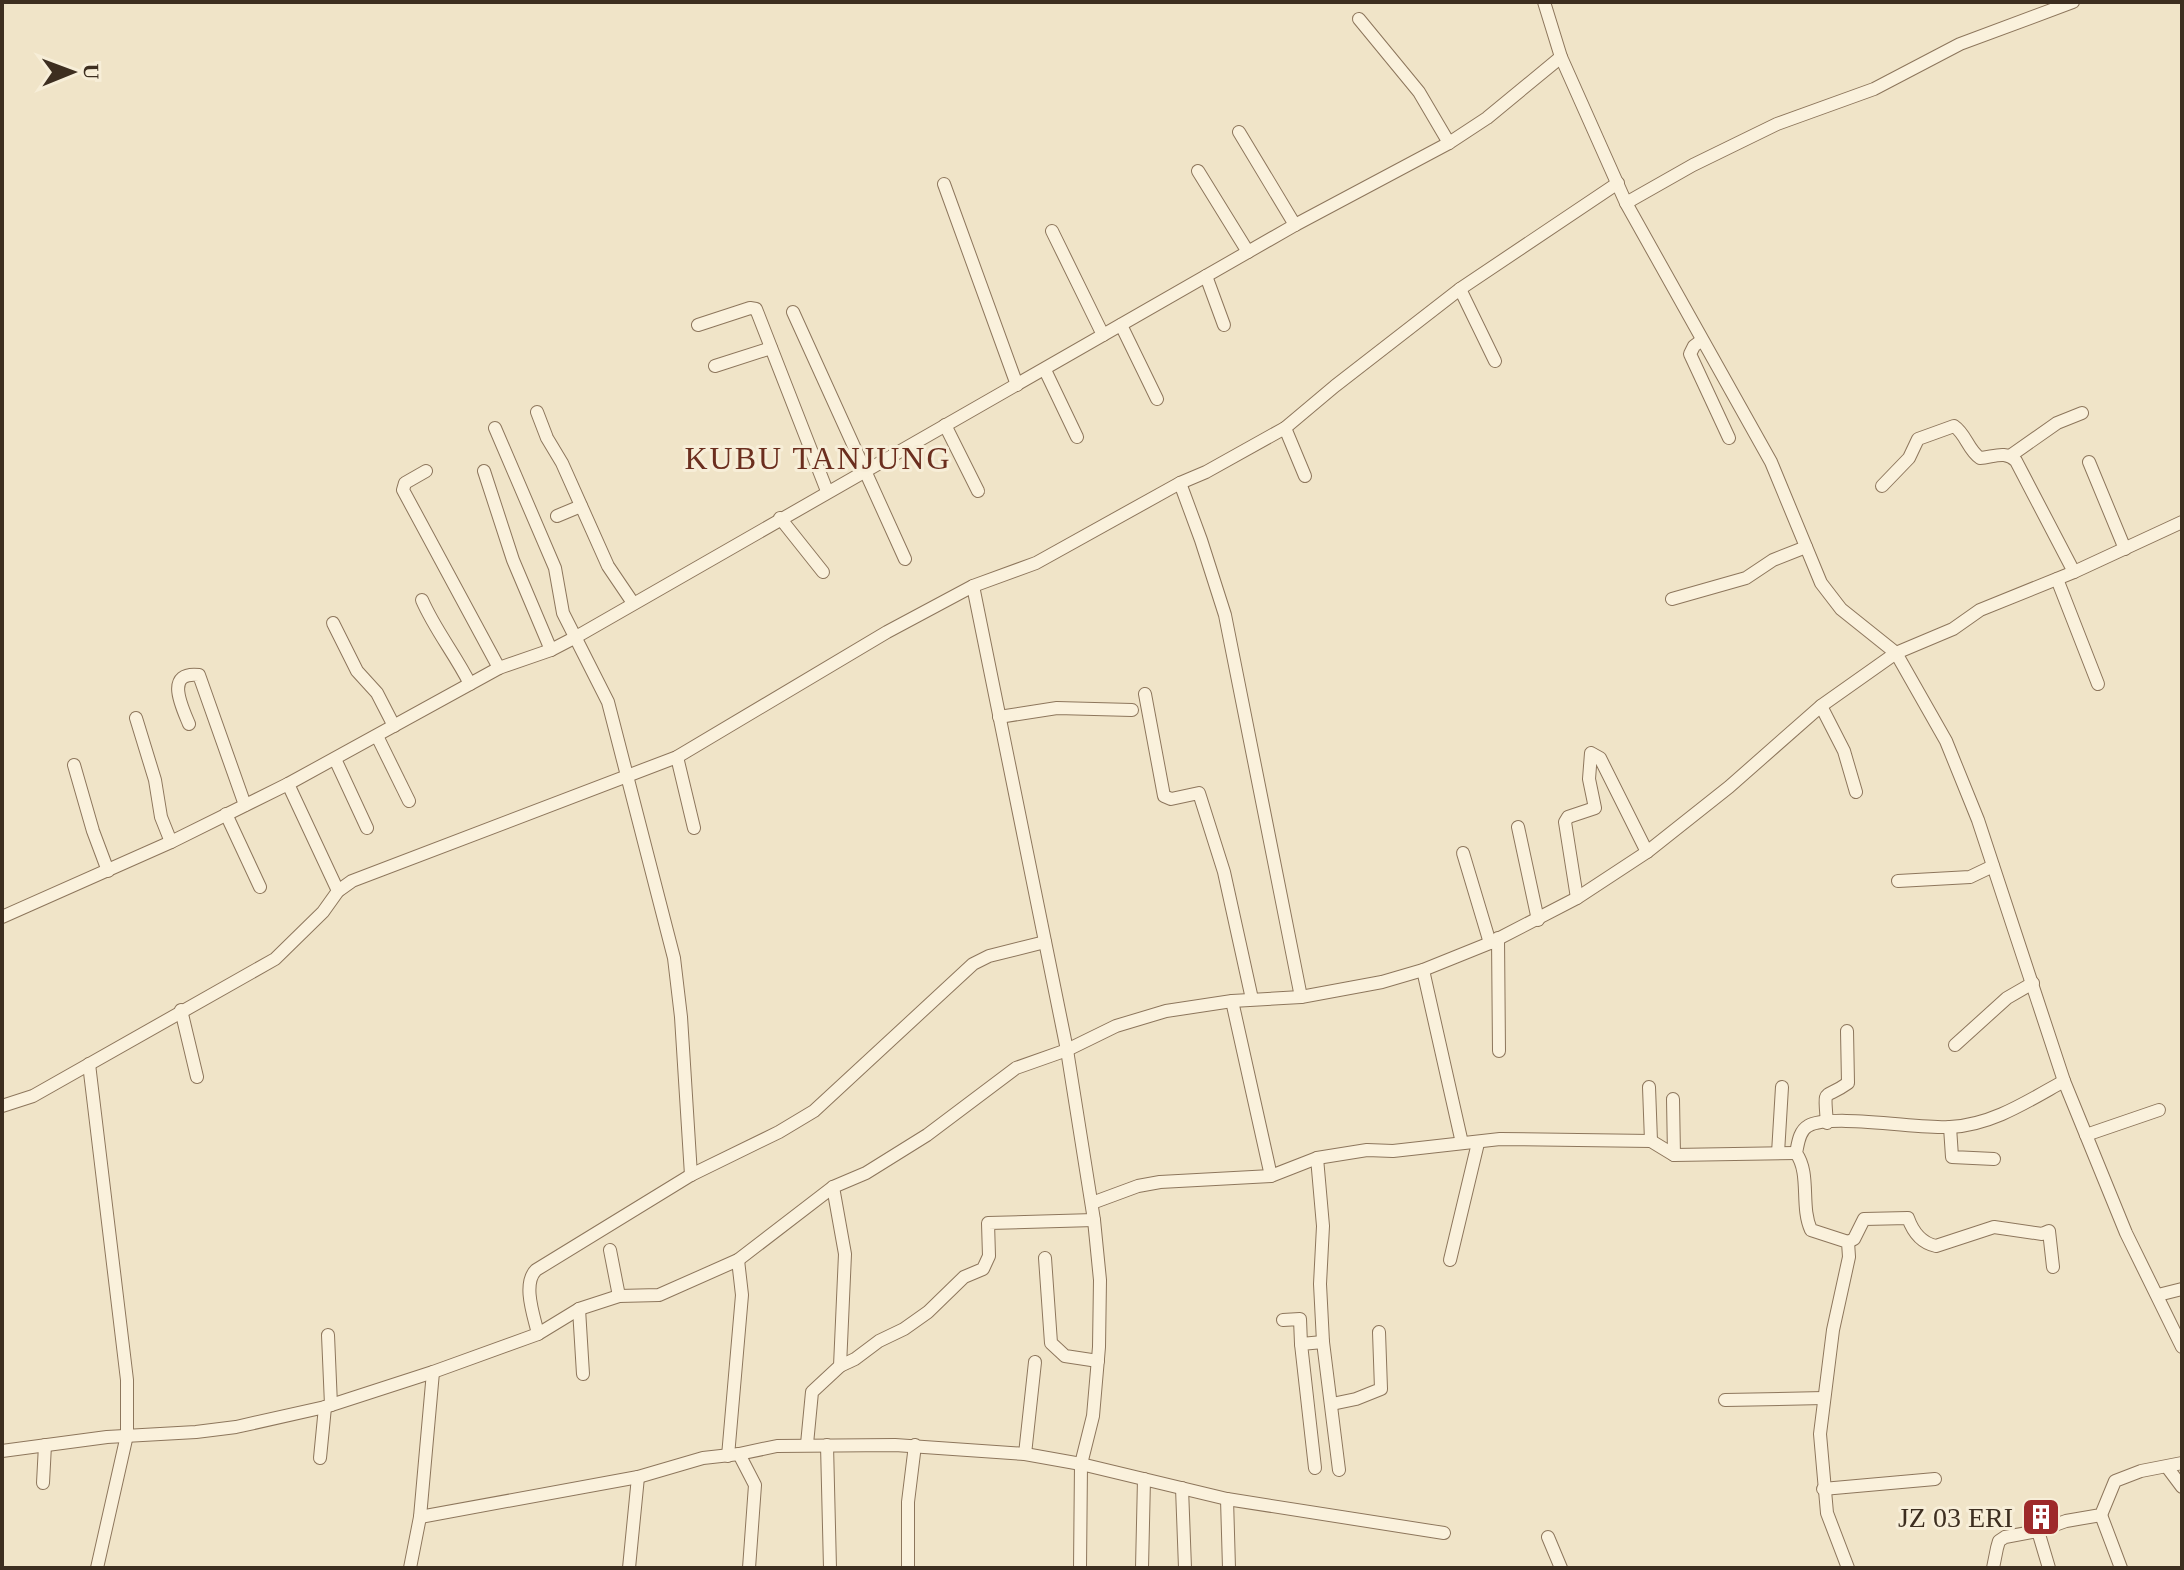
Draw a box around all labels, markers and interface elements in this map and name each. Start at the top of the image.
north arrow [32,32,112,112]
text: U [79,63,104,80]
district label: KUBU TANJUNG [684,440,952,476]
building icon: JZ 03 ERI [2020,1496,2062,1538]
place label: JZ 03 ERI [1898,1502,2013,1533]

